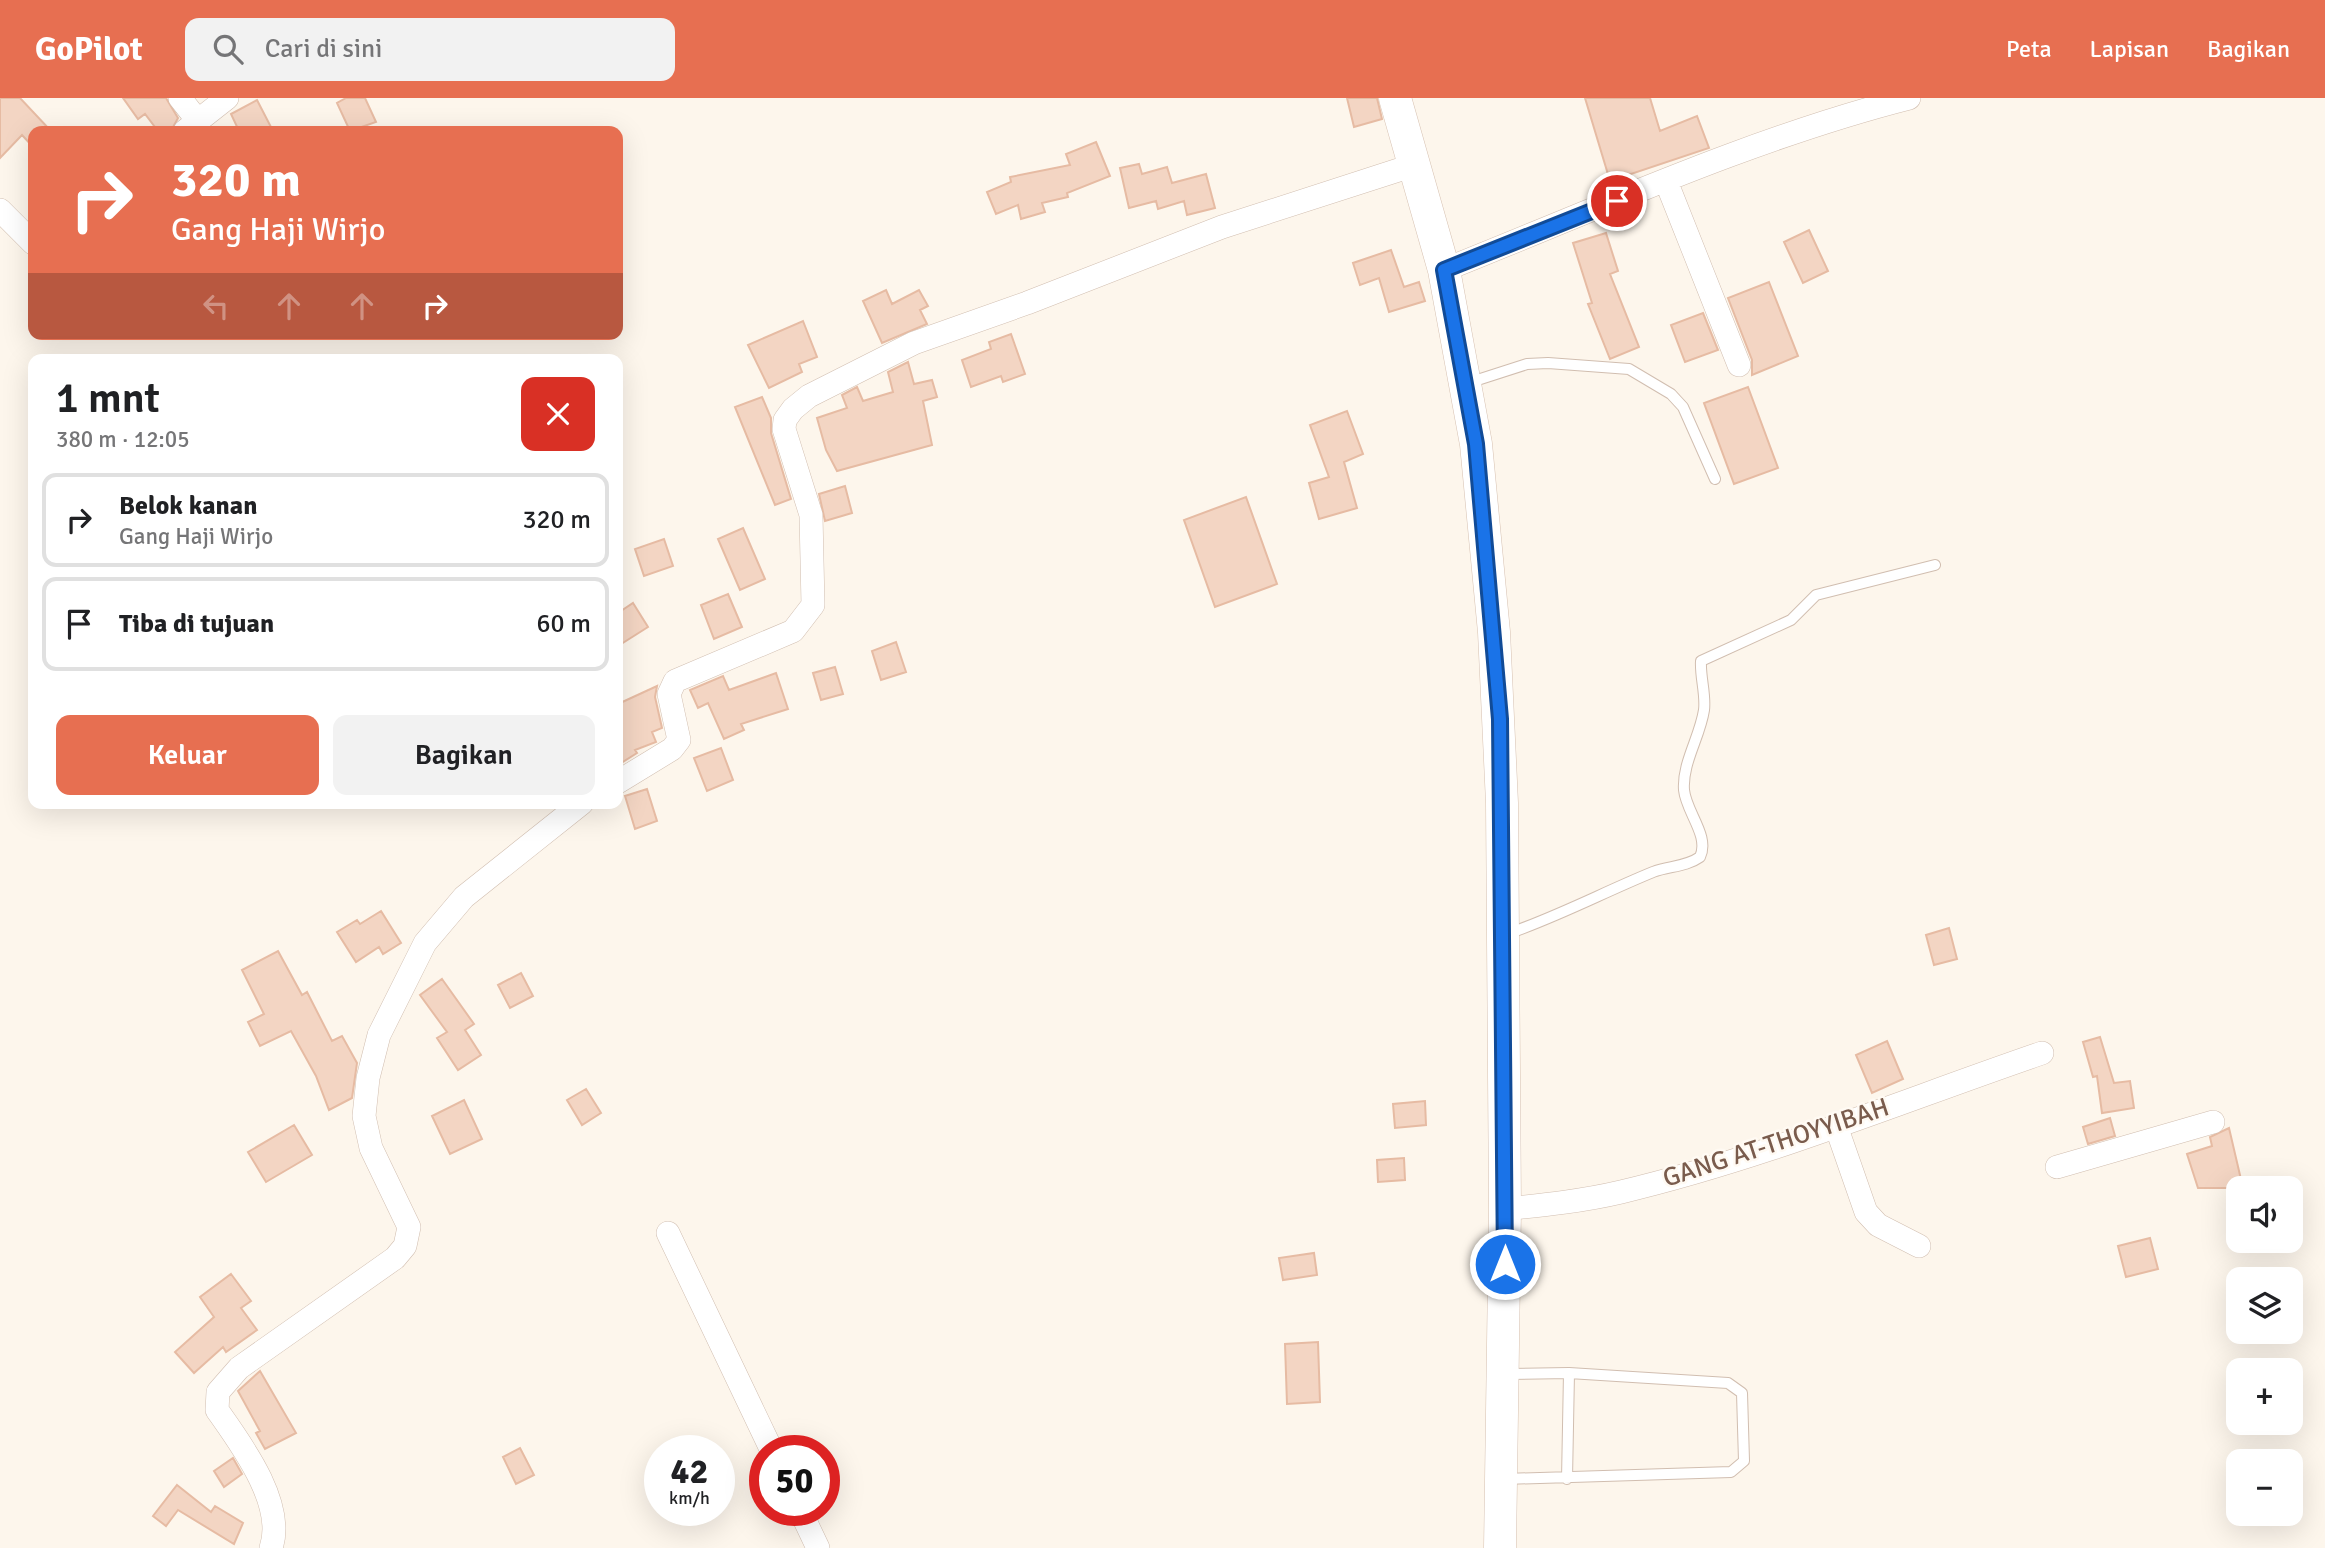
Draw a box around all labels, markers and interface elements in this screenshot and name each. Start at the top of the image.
search box [185,18,675,81]
text: GoPilot [35,29,143,70]
icon: search [209,30,247,68]
text: Cari di sini [265,33,382,65]
text: Peta [2006,34,2052,64]
text: Lapisan [2090,34,2169,64]
text: Bagikan [2207,34,2290,64]
text: 320 m [171,150,301,210]
icon: right [56,154,147,245]
pin [1587,171,1647,231]
icon: arrive [1598,182,1636,220]
text: Gang Haji Wirjo [171,210,385,249]
icon: left [197,287,235,325]
icon: ahead [270,287,308,325]
icon: ahead [343,287,381,325]
icon: right [416,287,454,325]
text: 1 mnt [56,373,160,424]
button: close [521,377,595,451]
text: 380 m · 12:05 [56,425,190,454]
text: Belok kanan [119,490,257,522]
icon: right [60,501,98,539]
text: 320 m [522,504,591,536]
text: Gang Haji Wirjo [119,522,273,551]
icon: arrive [60,605,98,643]
text: Tiba di tujuan [119,608,274,640]
text: 60 m [536,608,591,640]
button: Keluar [56,715,319,795]
button: Bagikan [333,715,595,795]
street label: GANG AT-THOYYIBAH [1659,1091,1893,1195]
map controls [2226,1176,2303,1526]
button: sound [2226,1176,2303,1253]
position arrow [1468,1227,1542,1301]
button: layers [2226,1267,2303,1344]
button: + [2226,1358,2303,1435]
speed limit sign: 50 [749,1435,840,1526]
button: − [2226,1449,2303,1526]
text: 42 [671,1450,708,1493]
text: km/h [669,1487,710,1509]

